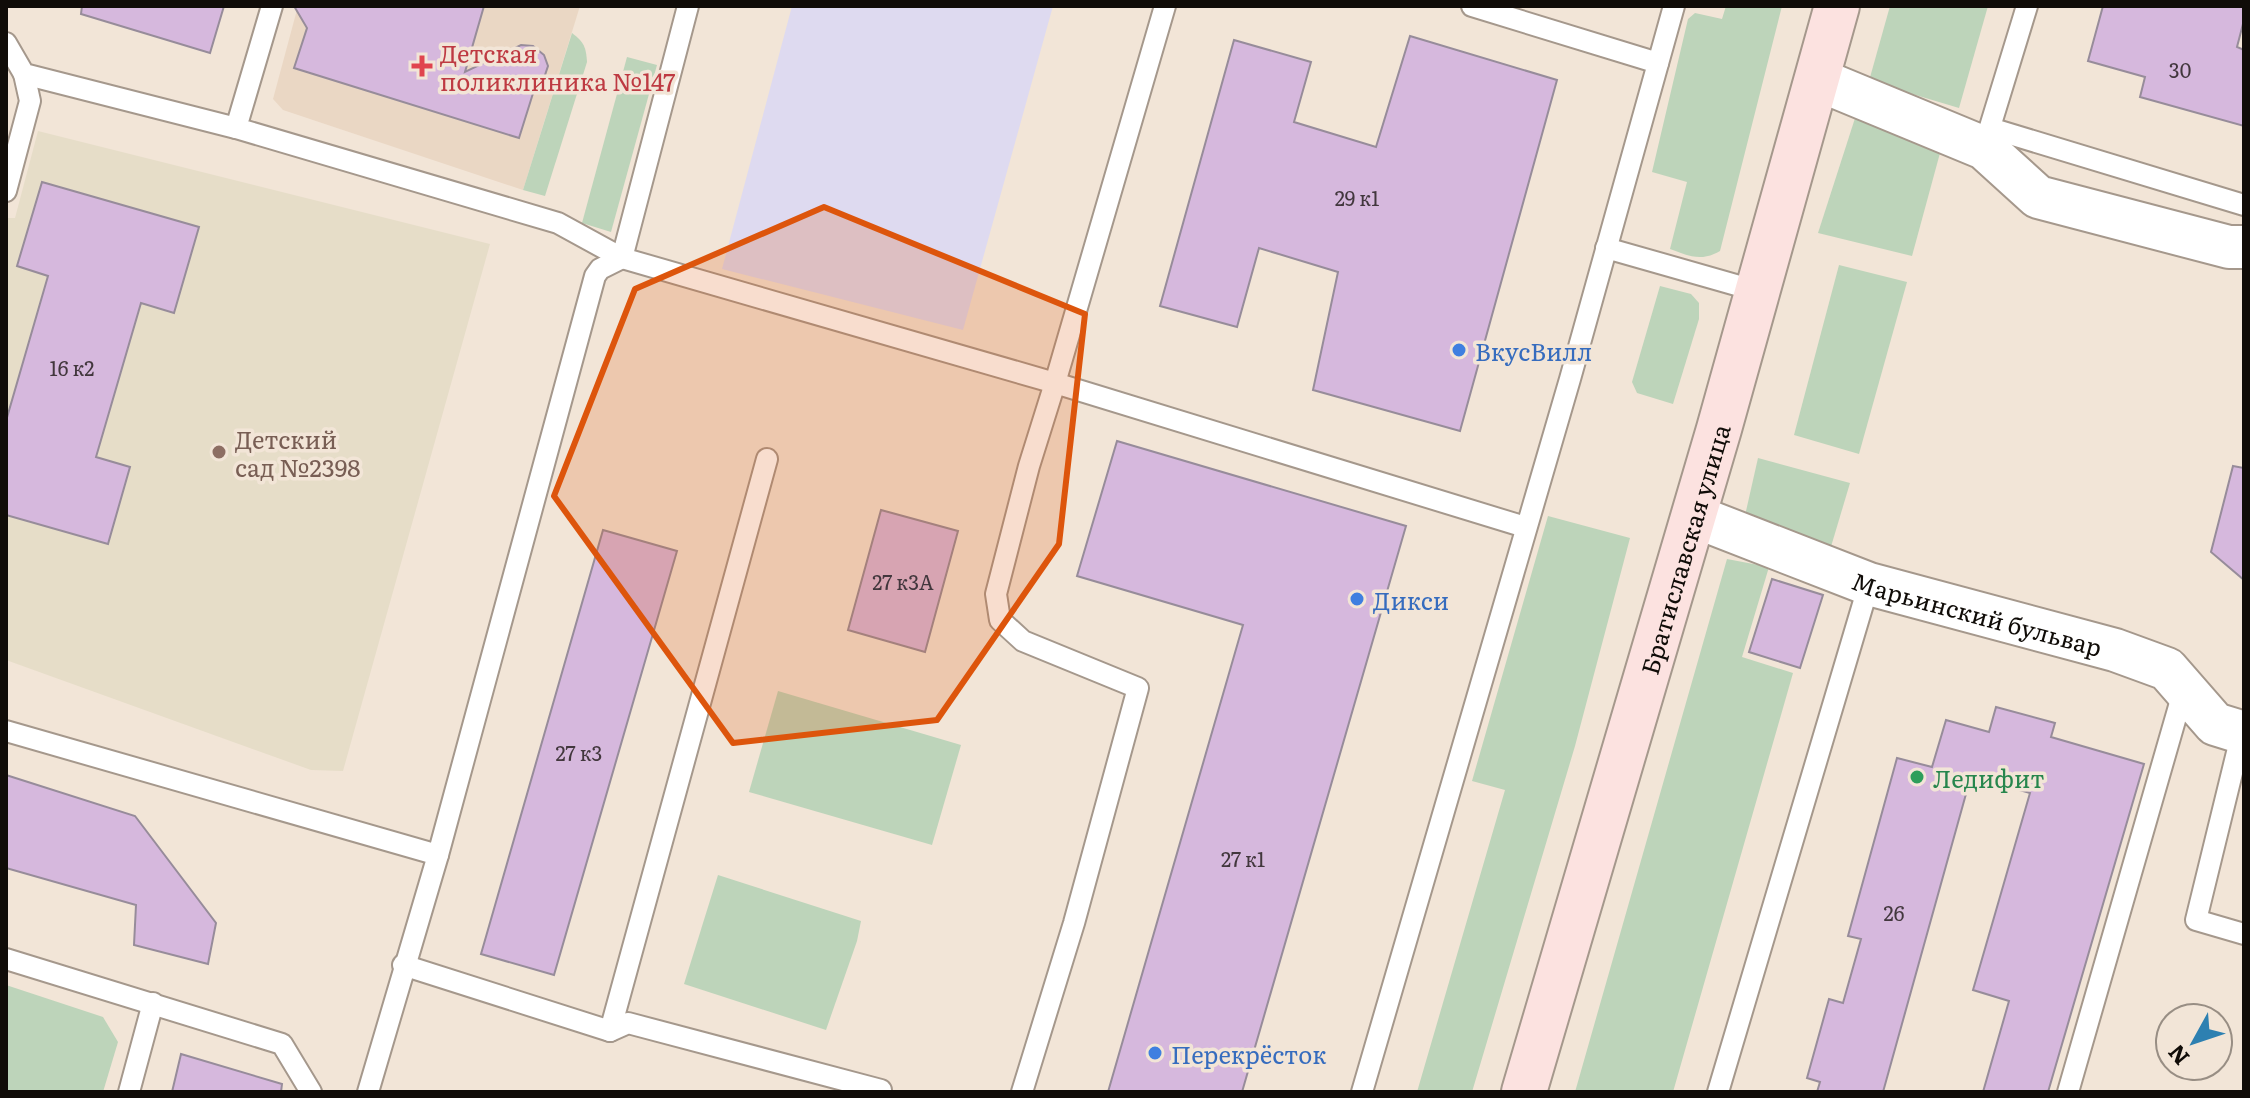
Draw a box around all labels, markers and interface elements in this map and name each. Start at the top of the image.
place label: Детская поликлиника №147 [440,35,676,98]
house number: 30 [2169,54,2191,84]
marker: Детская поликлиника №147 [411,55,433,77]
house number: 29 к1 [1335,182,1379,212]
place label: ВкусВилл [1475,333,1592,368]
marker: ВкусВилл [1450,341,1468,359]
house number: 16 к2 [50,352,94,382]
street label: Братиславская улица [1630,420,1737,678]
place label: Детский сад №2398 [235,421,360,484]
marker: Детский сад №2398 [210,443,228,461]
street label: Марьинский бульвар [1847,562,2106,663]
house number: 27 к3А [872,566,934,596]
place label: Дикси [1373,582,1449,617]
marker: Дикси [1348,590,1366,608]
house number: 27 к3 [556,737,602,767]
place label: Ледифит [1933,760,2044,795]
marker: Ледифит [1908,768,1926,786]
house number: 27 к1 [1221,843,1265,873]
house number: 26 [1884,897,1905,927]
north arrow [2154,1002,2234,1082]
place label: Перекрёсток [1171,1036,1327,1071]
text: N [2159,1038,2196,1073]
marker: Перекрёсток [1146,1044,1164,1062]

